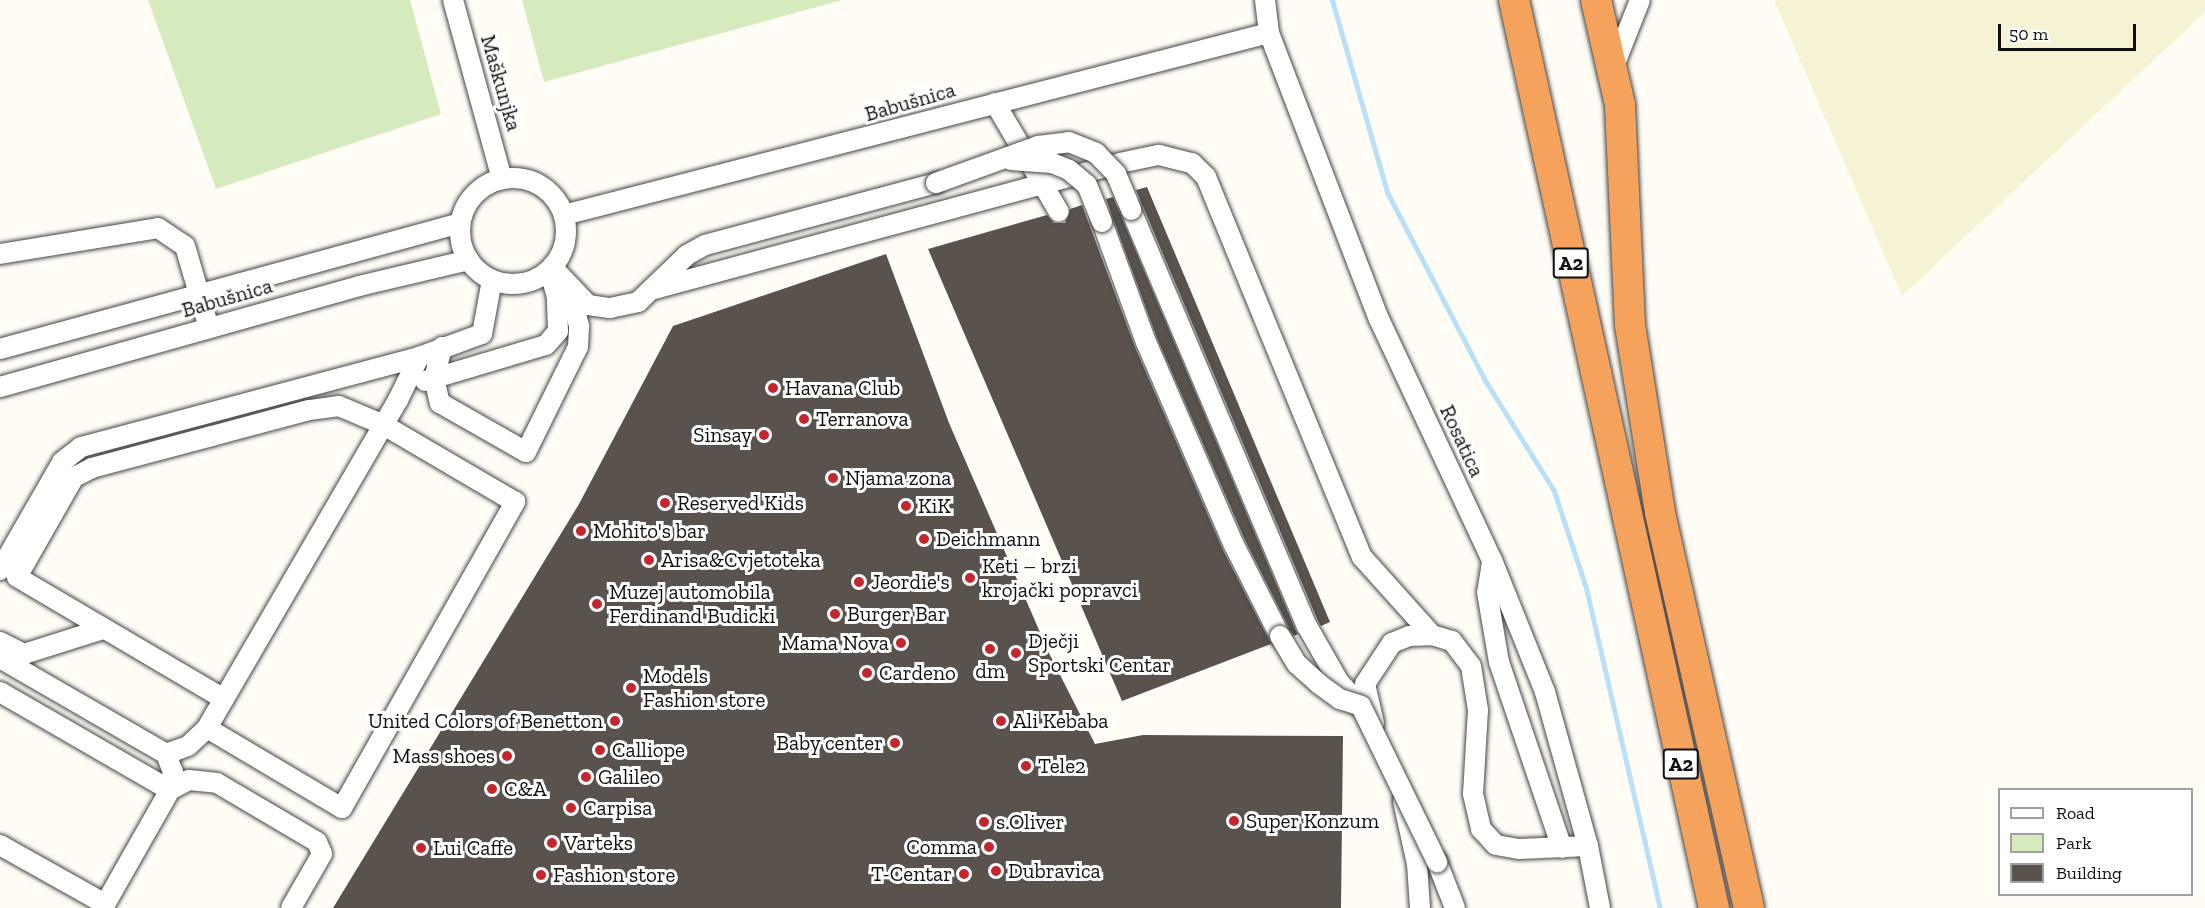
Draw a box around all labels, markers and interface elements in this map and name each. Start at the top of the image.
scale bar [2001,12,2139,50]
text: 50 m [2009,23,2048,45]
street label: Maškunjka [475,32,527,134]
street label: Babušnica [862,77,958,127]
road number: A2 [1552,246,1590,280]
street label: Babušnica [179,273,275,323]
place label: Havana Club [785,375,900,401]
marker: Havana Club [766,381,780,395]
street label: Rosatica [1434,401,1490,481]
place label: Terranova [816,406,909,432]
marker: Terranova [797,412,811,426]
place label: Sinsay [693,422,752,448]
marker: Sinsay [757,428,771,442]
place label: Njama zona [845,465,951,491]
marker: Njama zona [826,471,840,485]
place label: Reserved Kids [677,490,804,516]
place label: KiK [918,493,951,519]
marker: Reserved Kids [658,496,672,510]
marker: KiK [899,499,913,513]
place label: Mohito's bar [593,518,706,544]
marker: Mohito's bar [574,524,588,538]
place label: Deichmann [936,526,1040,552]
marker: Deichmann [917,532,931,546]
place label: Arisa&Cvjetoteka [661,547,821,573]
marker: Arisa&Cvjetoteka [642,553,656,567]
place label: Keti – brzi krojački popravci [982,553,1138,603]
place label: Jeordie's [871,569,950,595]
marker: Keti – brzi krojački popravci [963,571,977,585]
marker: Jeordie's [852,575,866,589]
place label: Muzej automobila Ferdinand Budicki [609,579,775,629]
marker: Muzej automobila Ferdinand Budicki [590,597,604,611]
place label: Burger Bar [847,601,947,627]
marker: Burger Bar [828,607,842,621]
place label: Dječji Sportski Centar [1028,628,1171,678]
place label: Mama Nova [781,630,889,656]
marker: Mama Nova [894,636,908,650]
marker: dm [983,642,997,656]
marker: Dječji Sportski Centar [1009,646,1023,660]
place label: dm [975,658,1005,684]
place label: Cardeno [879,660,956,686]
place label: Models Fashion store [643,663,765,713]
marker: Cardeno [860,666,874,680]
marker: Models Fashion store [624,681,638,695]
place label: United Colors of Benetton [368,708,603,734]
place label: Ali Kebaba [1013,708,1108,734]
marker: United Colors of Benetton [608,714,622,728]
marker: Ali Kebaba [994,714,1008,728]
place label: Baby center [776,730,883,756]
marker: Baby center [888,736,902,750]
place label: Calliope [612,737,685,763]
place label: Mass shoes [393,743,495,769]
marker: Calliope [593,743,607,757]
road number: A2 [1662,747,1700,781]
marker: Mass shoes [500,749,514,763]
place label: Tele2 [1038,753,1086,779]
marker: Tele2 [1019,759,1033,773]
place label: Galileo [598,764,660,790]
marker: Galileo [579,770,593,784]
place label: C&A [504,776,547,802]
marker: C&A [485,782,499,796]
legend [1998,788,2193,896]
place label: Carpisa [583,795,652,821]
marker: Carpisa [564,801,578,815]
text: Road [2056,802,2095,824]
place label: Super Konzum [1246,808,1379,834]
place label: s.Oliver [996,809,1064,835]
marker: Super Konzum [1227,814,1241,828]
marker: s.Oliver [977,815,991,829]
place label: Varteks [564,830,633,856]
text: Park [2056,832,2092,854]
place label: Comma [906,834,977,860]
place label: Lui Caffe [433,835,513,861]
marker: Varteks [545,836,559,850]
marker: Comma [982,840,996,854]
marker: Lui Caffe [414,841,428,855]
place label: Dubravica [1008,858,1101,884]
place label: T-Centar [871,861,952,887]
place label: Fashion store [553,862,675,888]
text: Building [2056,862,2122,884]
marker: Dubravica [989,864,1003,878]
marker: T-Centar [957,867,971,881]
marker: Fashion store [534,868,548,882]

